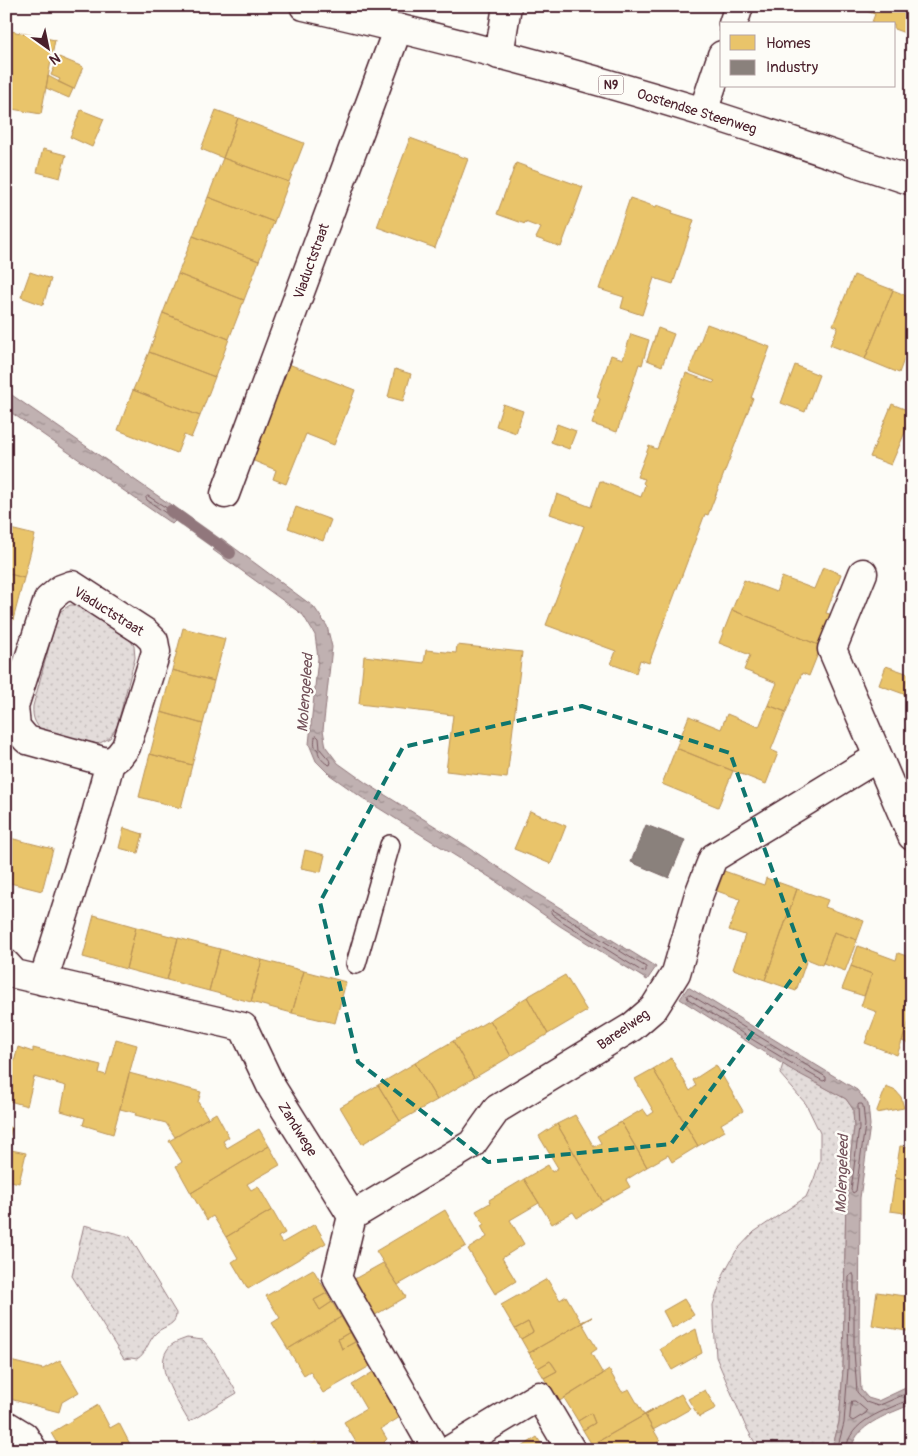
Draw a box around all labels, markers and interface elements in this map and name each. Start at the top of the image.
north arrow [22,22,72,72]
legend [720,22,896,88]
text: Homes [766,34,811,53]
text: N [46,49,63,68]
text: Industry [766,58,819,77]
road number: N9 [598,76,624,94]
street label: Oostendse Steenweg [635,85,759,138]
street label: Viaductstraat [290,221,333,301]
street label: Viaductstraat [71,583,147,640]
water label: Molengeleed [293,651,318,733]
street label: Bareelweg [594,1005,653,1053]
street label: Zandwege [274,1099,321,1160]
water label: Molengeleed [832,1133,853,1214]

